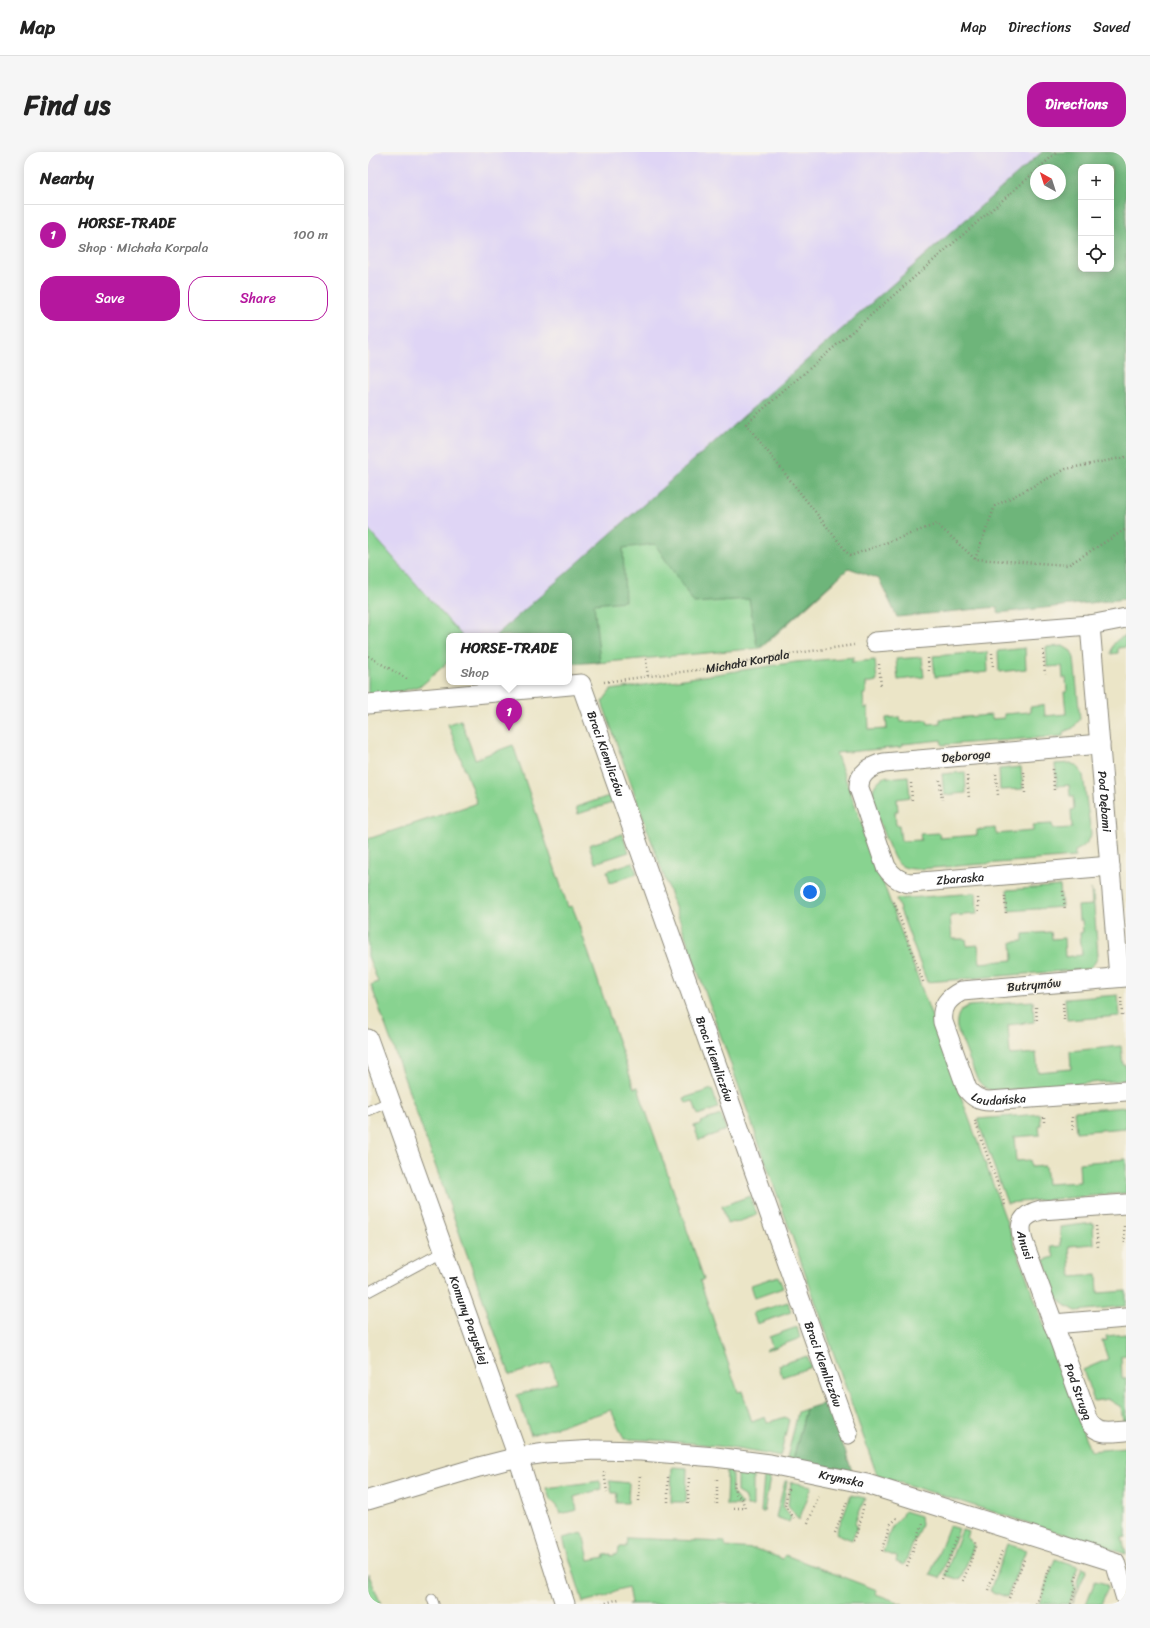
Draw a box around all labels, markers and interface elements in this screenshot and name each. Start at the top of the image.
text: Map [20,11,55,44]
text: Map [960,15,986,40]
text: Directions [1008,15,1071,40]
text: Saved [1093,15,1130,40]
text: Find us [24,80,111,129]
button: Directions [1027,82,1126,127]
text: Nearby [40,163,94,193]
north arrow [1030,164,1066,200]
map controls [1078,164,1114,272]
button: + [1078,164,1114,200]
button: − [1078,200,1114,236]
text: HORSE-TRADE [78,210,175,236]
text: 1 [50,223,56,246]
text: 100 m [293,223,328,246]
text: Shop · Michała Korpala [78,236,208,259]
button: locate [1078,236,1114,272]
button: Save [40,276,180,321]
button: Share [188,276,328,321]
popup [446,633,572,685]
text: HORSE-TRADE [460,635,558,661]
street label: Michała Korpala [704,643,791,680]
text: Shop [460,661,489,684]
pin: 1 [496,698,522,731]
street label: Braci Kiemliczów [580,708,631,800]
street label: Dęboroga [941,743,991,769]
street label: Pod Dębami [1091,770,1118,833]
street label: Zbaraska [935,866,985,892]
your location [800,882,820,902]
street label: Butrymów [1006,972,1063,998]
street label: Braci Kiemliczów [689,1013,740,1106]
street label: Laudańska [967,1086,1027,1112]
street label: Anusi [1010,1228,1040,1264]
street label: Komuny Paryskiej [443,1272,495,1368]
street label: Braci Kiemliczów [798,1318,849,1411]
street label: Pod Strugą [1058,1360,1099,1423]
street label: Krymska [817,1463,866,1494]

